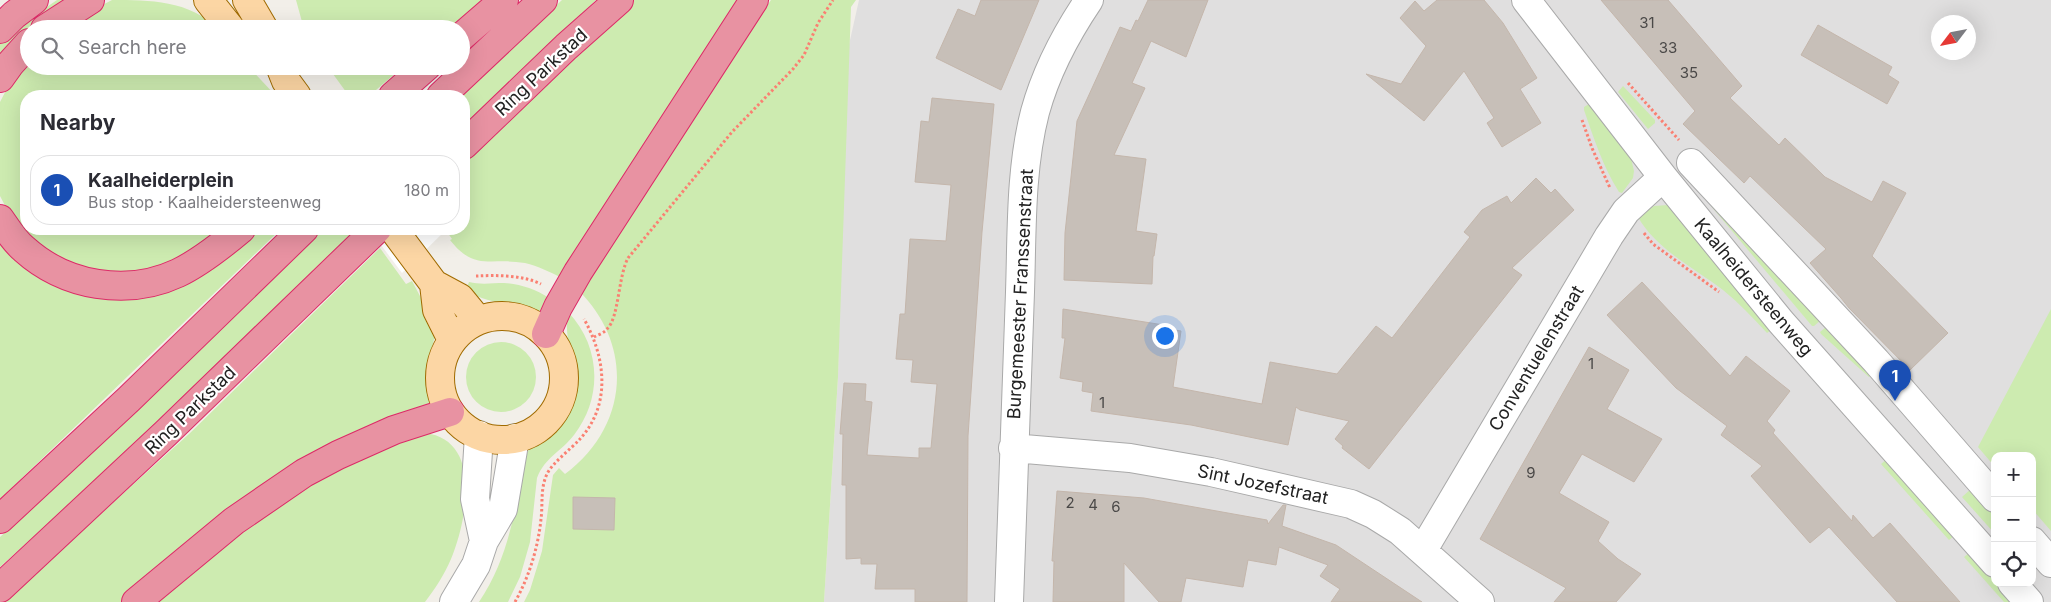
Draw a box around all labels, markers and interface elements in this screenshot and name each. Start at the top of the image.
house number: 31 [1639,13,1655,32]
north arrow [1931,15,1976,60]
search box [20,20,470,75]
street label: Ring Parkstad [491,24,591,120]
icon: search [38,34,66,62]
text: Search here [78,36,187,59]
house number: 33 [1659,38,1677,57]
house number: 35 [1680,63,1698,82]
text: Nearby [40,110,115,135]
street label: Burgemeester Franssenstraat [1003,168,1037,420]
text: Kaalheiderplein [88,169,234,192]
text: 1 [54,180,60,200]
text: 180 m [404,180,449,200]
text: Bus stop · Kaalheidersteenweg [88,192,321,212]
street label: Kaalheidersteenweg [1690,214,1818,360]
street label: Conventuelenstraat [1484,281,1588,435]
your location [1152,323,1178,349]
house number: 1 [1588,354,1594,373]
pin: 1 [1879,360,1911,401]
street label: Ring Parkstad [140,362,240,458]
house number: 1 [1099,393,1105,412]
map controls [1991,452,2036,587]
button: + [1991,452,2036,497]
street label: Sint Jozefstraat [1196,460,1330,508]
house number: 9 [1526,463,1536,482]
house number: 2 [1065,493,1075,512]
house number: 4 [1088,495,1098,514]
house number: 6 [1111,497,1121,516]
button: − [1991,497,2036,542]
button: locate [1991,542,2036,587]

